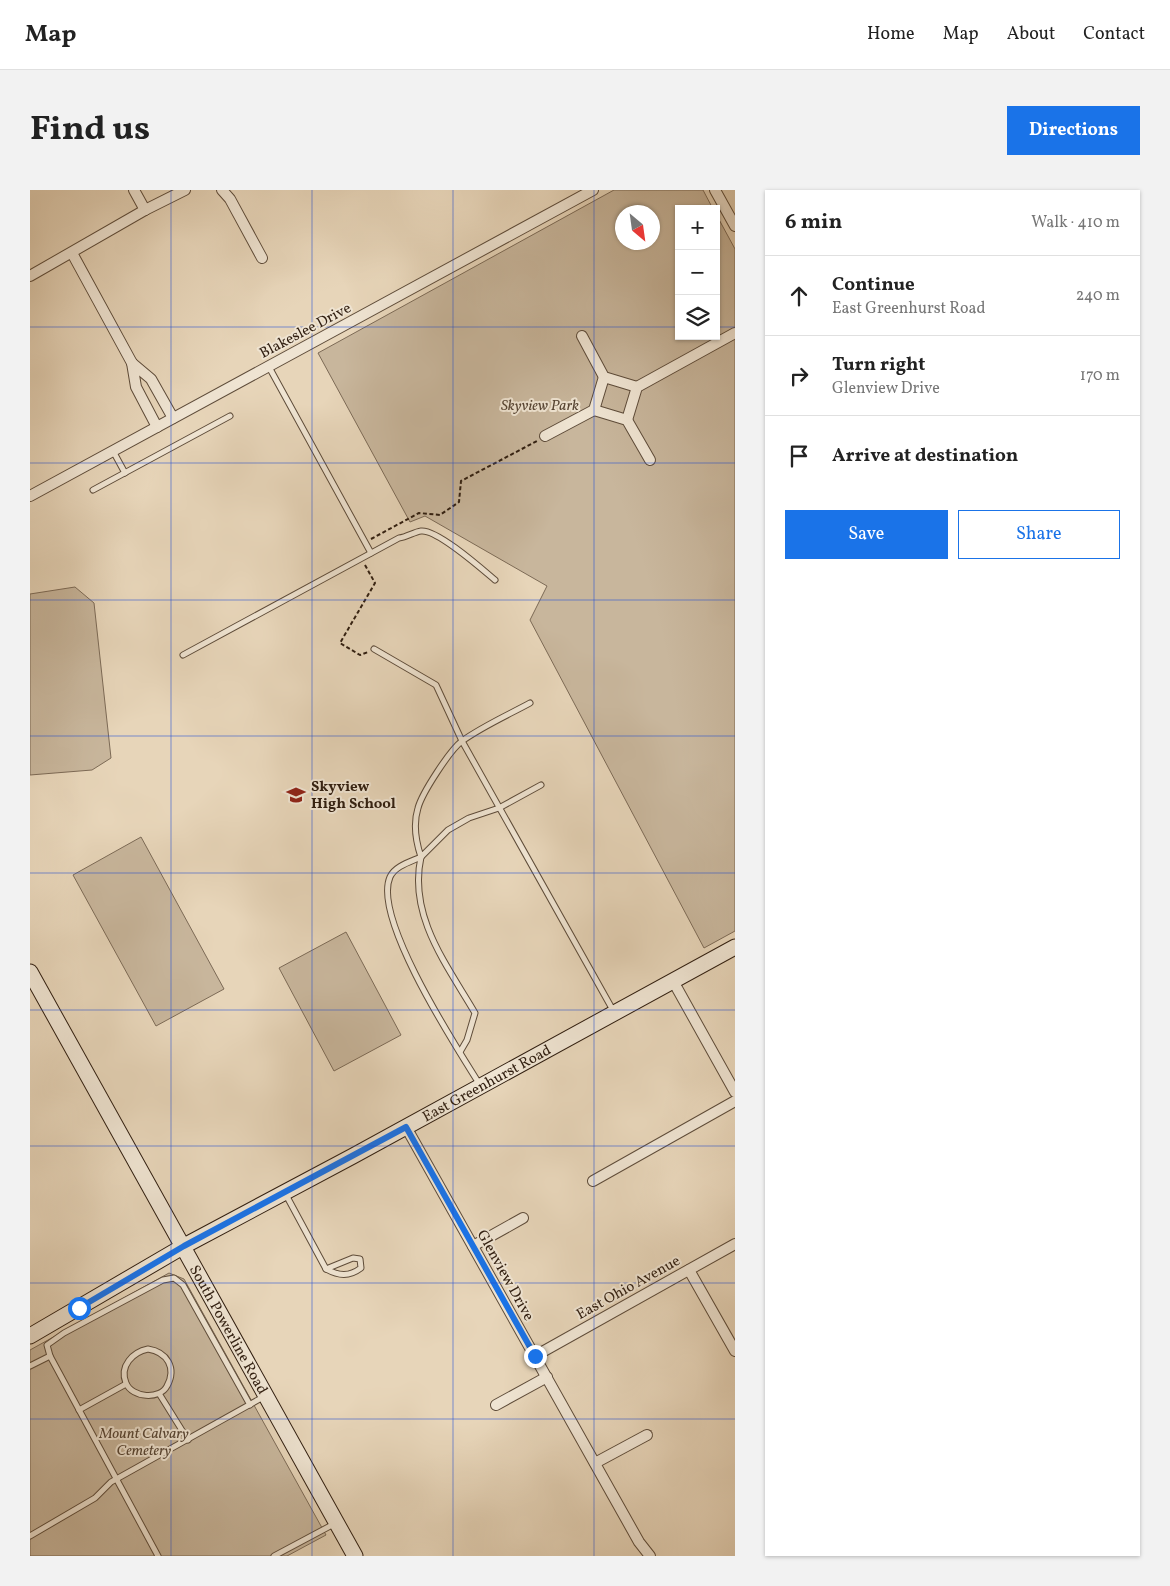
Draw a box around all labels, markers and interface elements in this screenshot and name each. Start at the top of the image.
text: Map [25,18,76,52]
text: Home [867,22,915,47]
text: Map [943,22,979,47]
text: About [1007,22,1055,47]
text: Contact [1083,22,1145,47]
text: Find us [30,106,150,154]
button: Directions [1007,106,1140,155]
north arrow [615,205,660,250]
map controls [675,205,720,340]
button: + [675,205,720,250]
text: 6 min [785,208,842,237]
text: Walk · 410 m [1031,212,1120,234]
button: − [675,250,720,295]
text: Continue [832,272,915,298]
icon: ahead [785,282,813,310]
text: 240 m [1076,285,1120,307]
button: layers [675,295,720,340]
street label: Blakeslee Drive [256,298,355,364]
text: East Greenhurst Road [832,298,985,320]
text: Turn right [832,352,925,378]
icon: right [785,362,813,390]
text: 170 m [1080,365,1120,387]
text: Glenview Drive [832,378,940,400]
park label: Skyview Park [501,396,579,417]
icon: arrive [785,442,813,470]
text: Arrive at destination [832,443,1018,469]
button: Save [785,510,948,559]
button: Share [958,510,1120,559]
place label: Skyview High School [311,777,396,815]
school or university icon: Skyview High School [285,784,307,806]
street label: East Greenhurst Road [419,1041,555,1128]
street label: Glenview Drive [471,1226,538,1325]
street label: East Ohio Avenue [573,1251,684,1326]
street label: South Powerline Road [183,1262,272,1399]
route start [68,1297,91,1320]
route end [524,1345,547,1368]
park label: Mount Calvary Cemetery [98,1424,189,1462]

